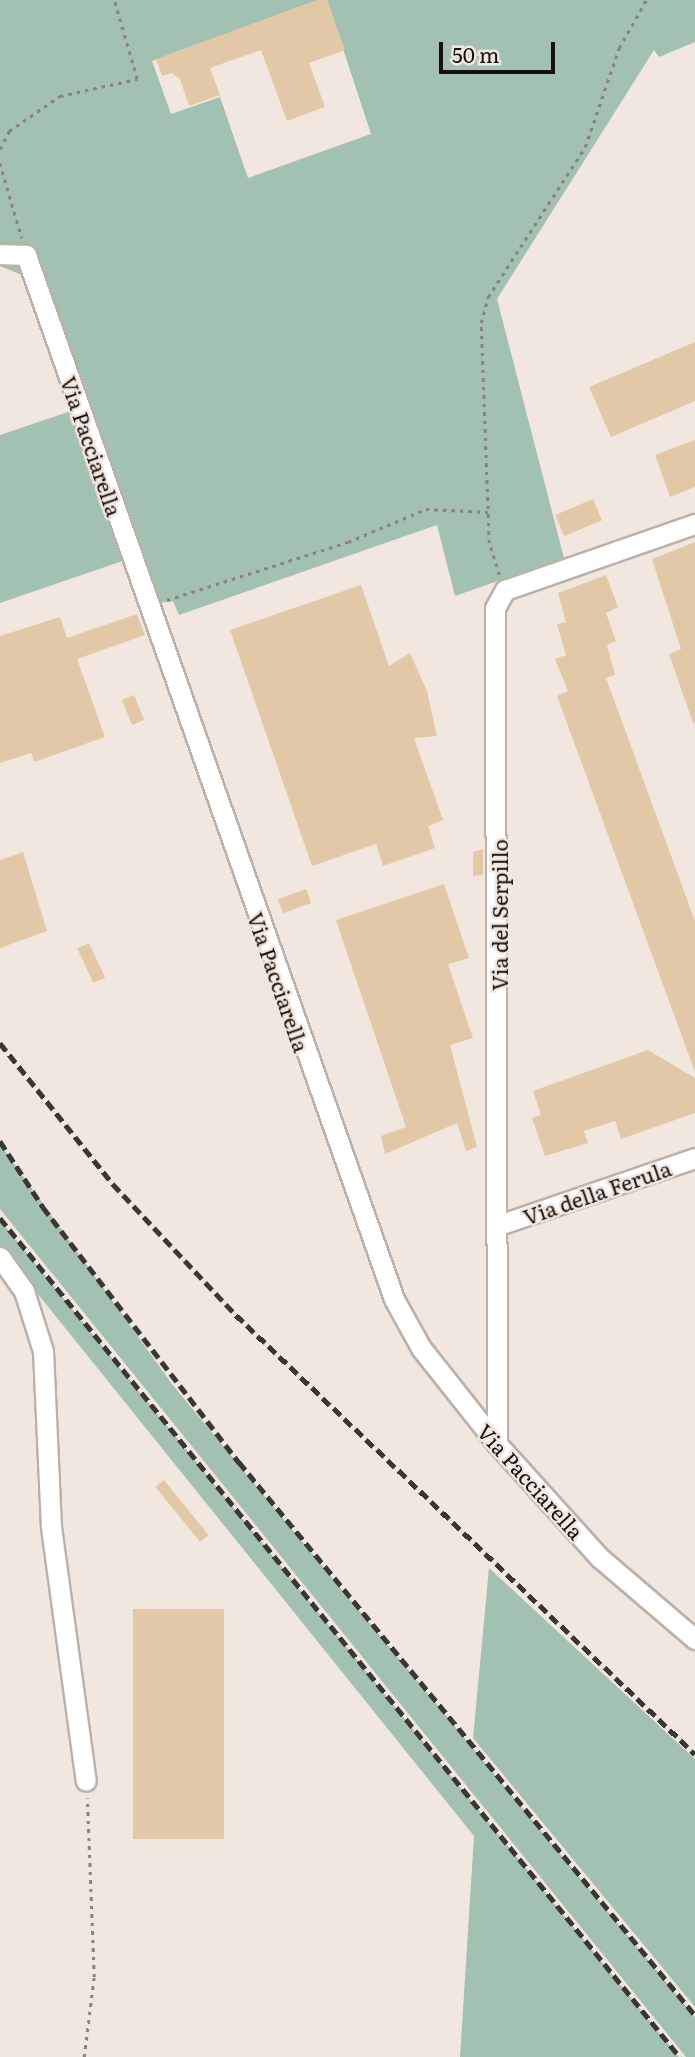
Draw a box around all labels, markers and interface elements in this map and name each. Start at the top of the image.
scale bar [443,28,558,72]
text: 50 m [452,38,499,69]
street label: Via Pacciarella [56,373,128,519]
street label: Via del Serpillo [486,839,512,991]
street label: Via Pacciarella [243,909,315,1055]
street label: Via della Ferula [520,1155,674,1229]
street label: Via Pacciarella [473,1418,589,1544]

